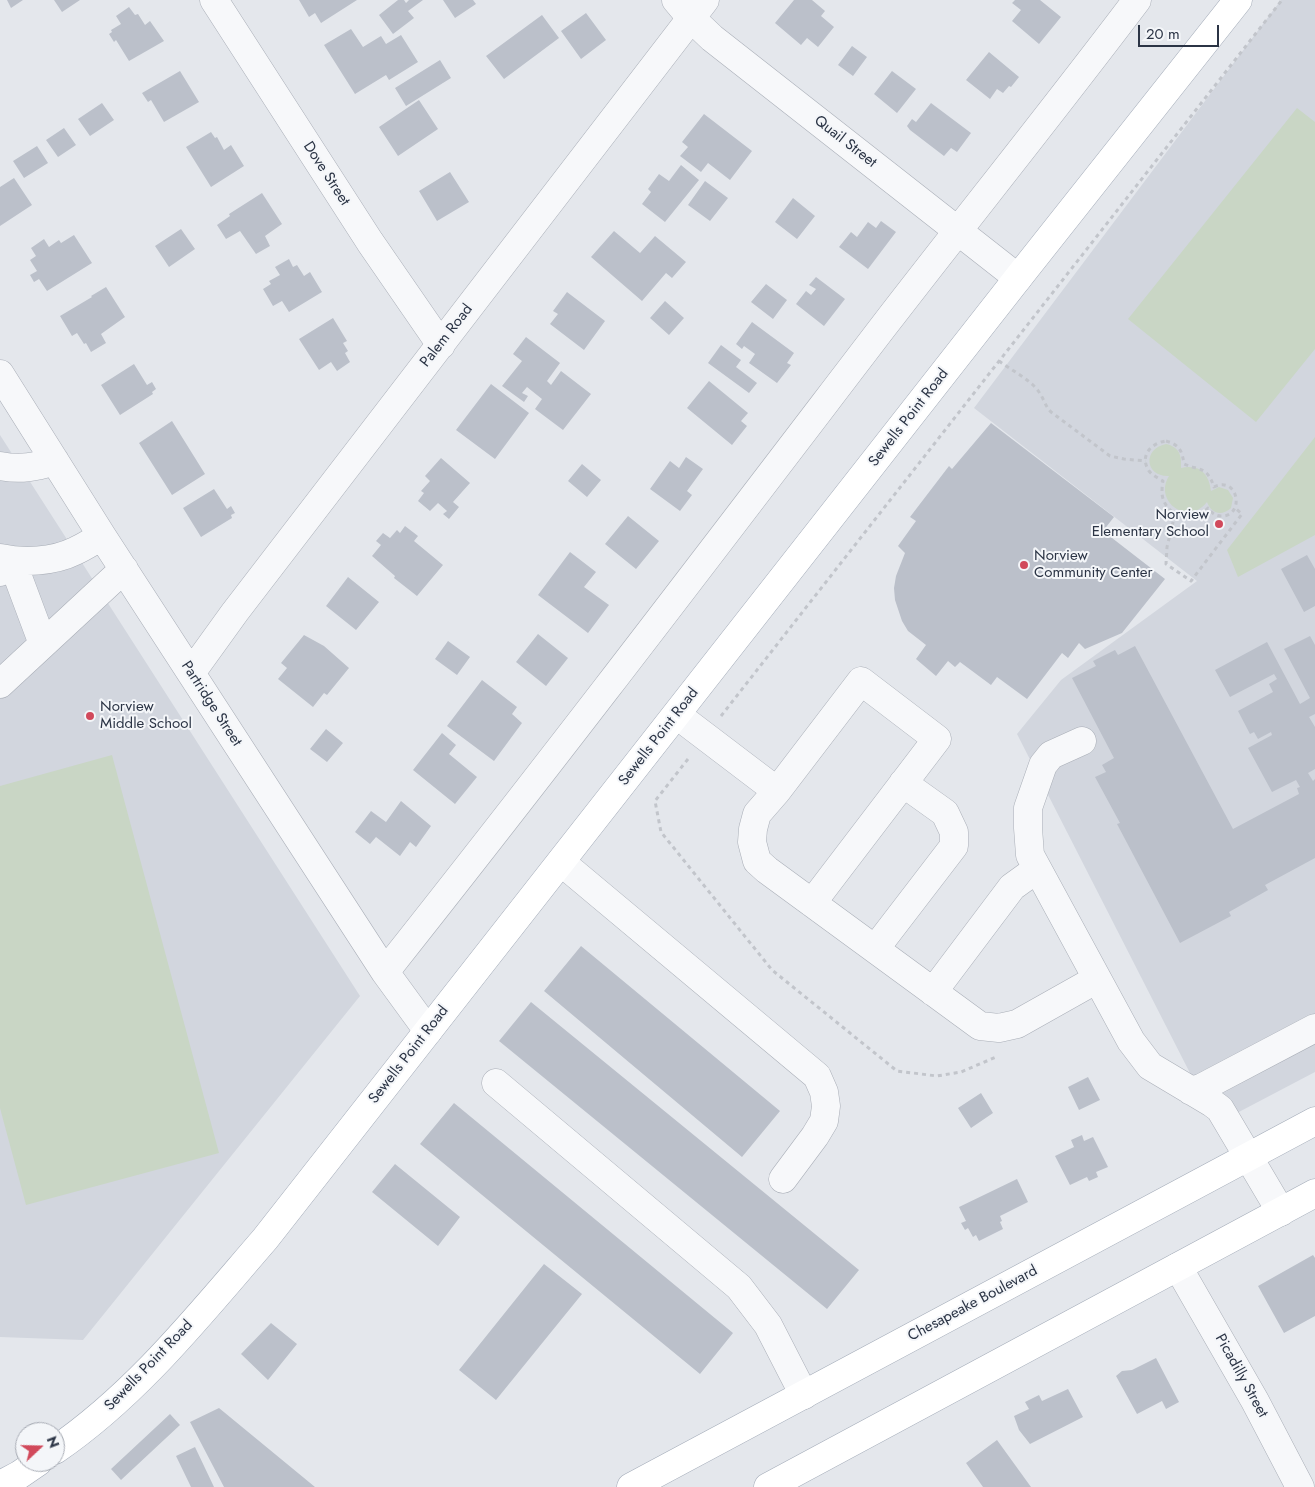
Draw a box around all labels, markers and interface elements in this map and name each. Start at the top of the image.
scale bar [1140,15,1221,47]
text: 20 m [1146,23,1180,45]
street label: Quail Street [810,112,880,172]
street label: Dove Street [299,139,353,209]
street label: Palem Road [417,301,477,371]
street label: Sewells Point Road [865,366,953,470]
place label: Norview Elementary School [1092,506,1209,541]
marker: Norview Elementary School [1213,518,1225,530]
place label: Norview Community Center [1034,547,1153,582]
marker: Norview Community Center [1018,559,1030,571]
street label: Partridge Street [177,658,245,750]
street label: Sewells Point Road [615,685,703,789]
place label: Norview Middle School [100,698,192,733]
marker: Norview Middle School [84,710,96,722]
street label: Sewells Point Road [365,1003,453,1107]
street label: Chesapeake Boulevard [905,1262,1041,1346]
street label: Sewells Point Road [101,1317,197,1415]
street label: Picadilly Street [1211,1331,1271,1421]
north arrow [15,1422,65,1472]
text: N [42,1433,64,1451]

